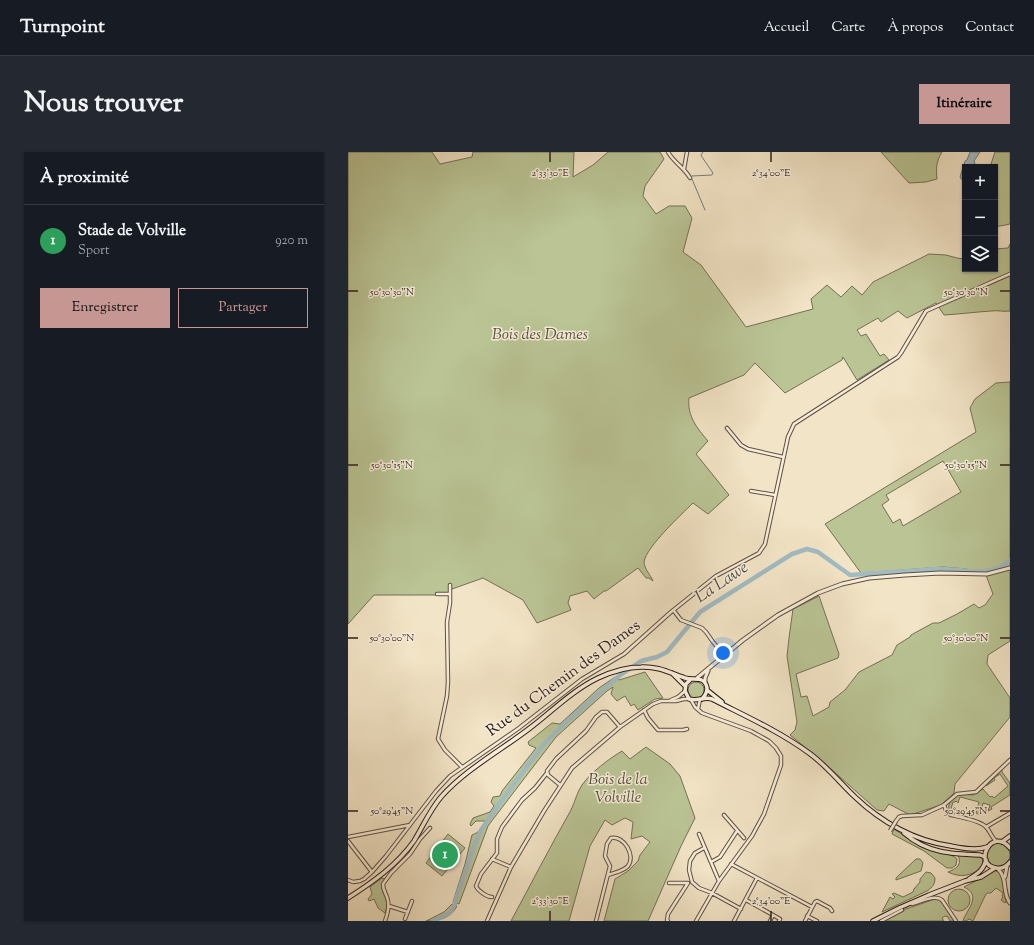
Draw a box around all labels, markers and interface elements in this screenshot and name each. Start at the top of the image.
text: Turnpoint [20,14,105,41]
text: Accueil [764,18,809,38]
text: Carte [831,18,865,38]
text: À propos [887,18,943,38]
text: Contact [965,18,1014,38]
text: Nous trouver [24,84,183,124]
button: Itinéraire [919,84,1010,124]
map controls [962,164,998,272]
button: + [962,164,998,200]
text: À proximité [40,166,129,190]
text: 2°33'30"E [532,166,568,181]
text: 2°34'00"E [752,166,790,181]
button: − [962,200,998,236]
text: Stade de Volville [78,221,186,242]
text: 1 [51,232,55,250]
text: 920 m [275,232,308,250]
button: layers [962,236,998,272]
text: Sport [78,242,109,260]
text: 50°30'30"N [369,285,414,300]
text: 50°30'30"N [943,285,988,300]
button: Enregistrer [40,288,170,328]
button: Partager [178,288,308,328]
park label: Bois des Dames [492,324,588,347]
text: 50°30'15"N [370,458,413,473]
text: 50°30'15"N [944,458,987,473]
water label: La Lawe [691,556,754,610]
street label: Rue du Chemin des Dames [482,615,646,743]
text: 50°30'00"N [369,631,414,646]
text: 50°30'00"N [943,631,988,646]
your location [713,643,733,663]
park label: Bois de la Volville [588,769,648,810]
text: 50°29'45"N [370,804,413,819]
text: 50°29'45"N [944,804,987,819]
pin: 1 [432,840,458,870]
text: 2°33'30"E [532,894,568,909]
text: 2°34'00"E [752,894,790,909]

